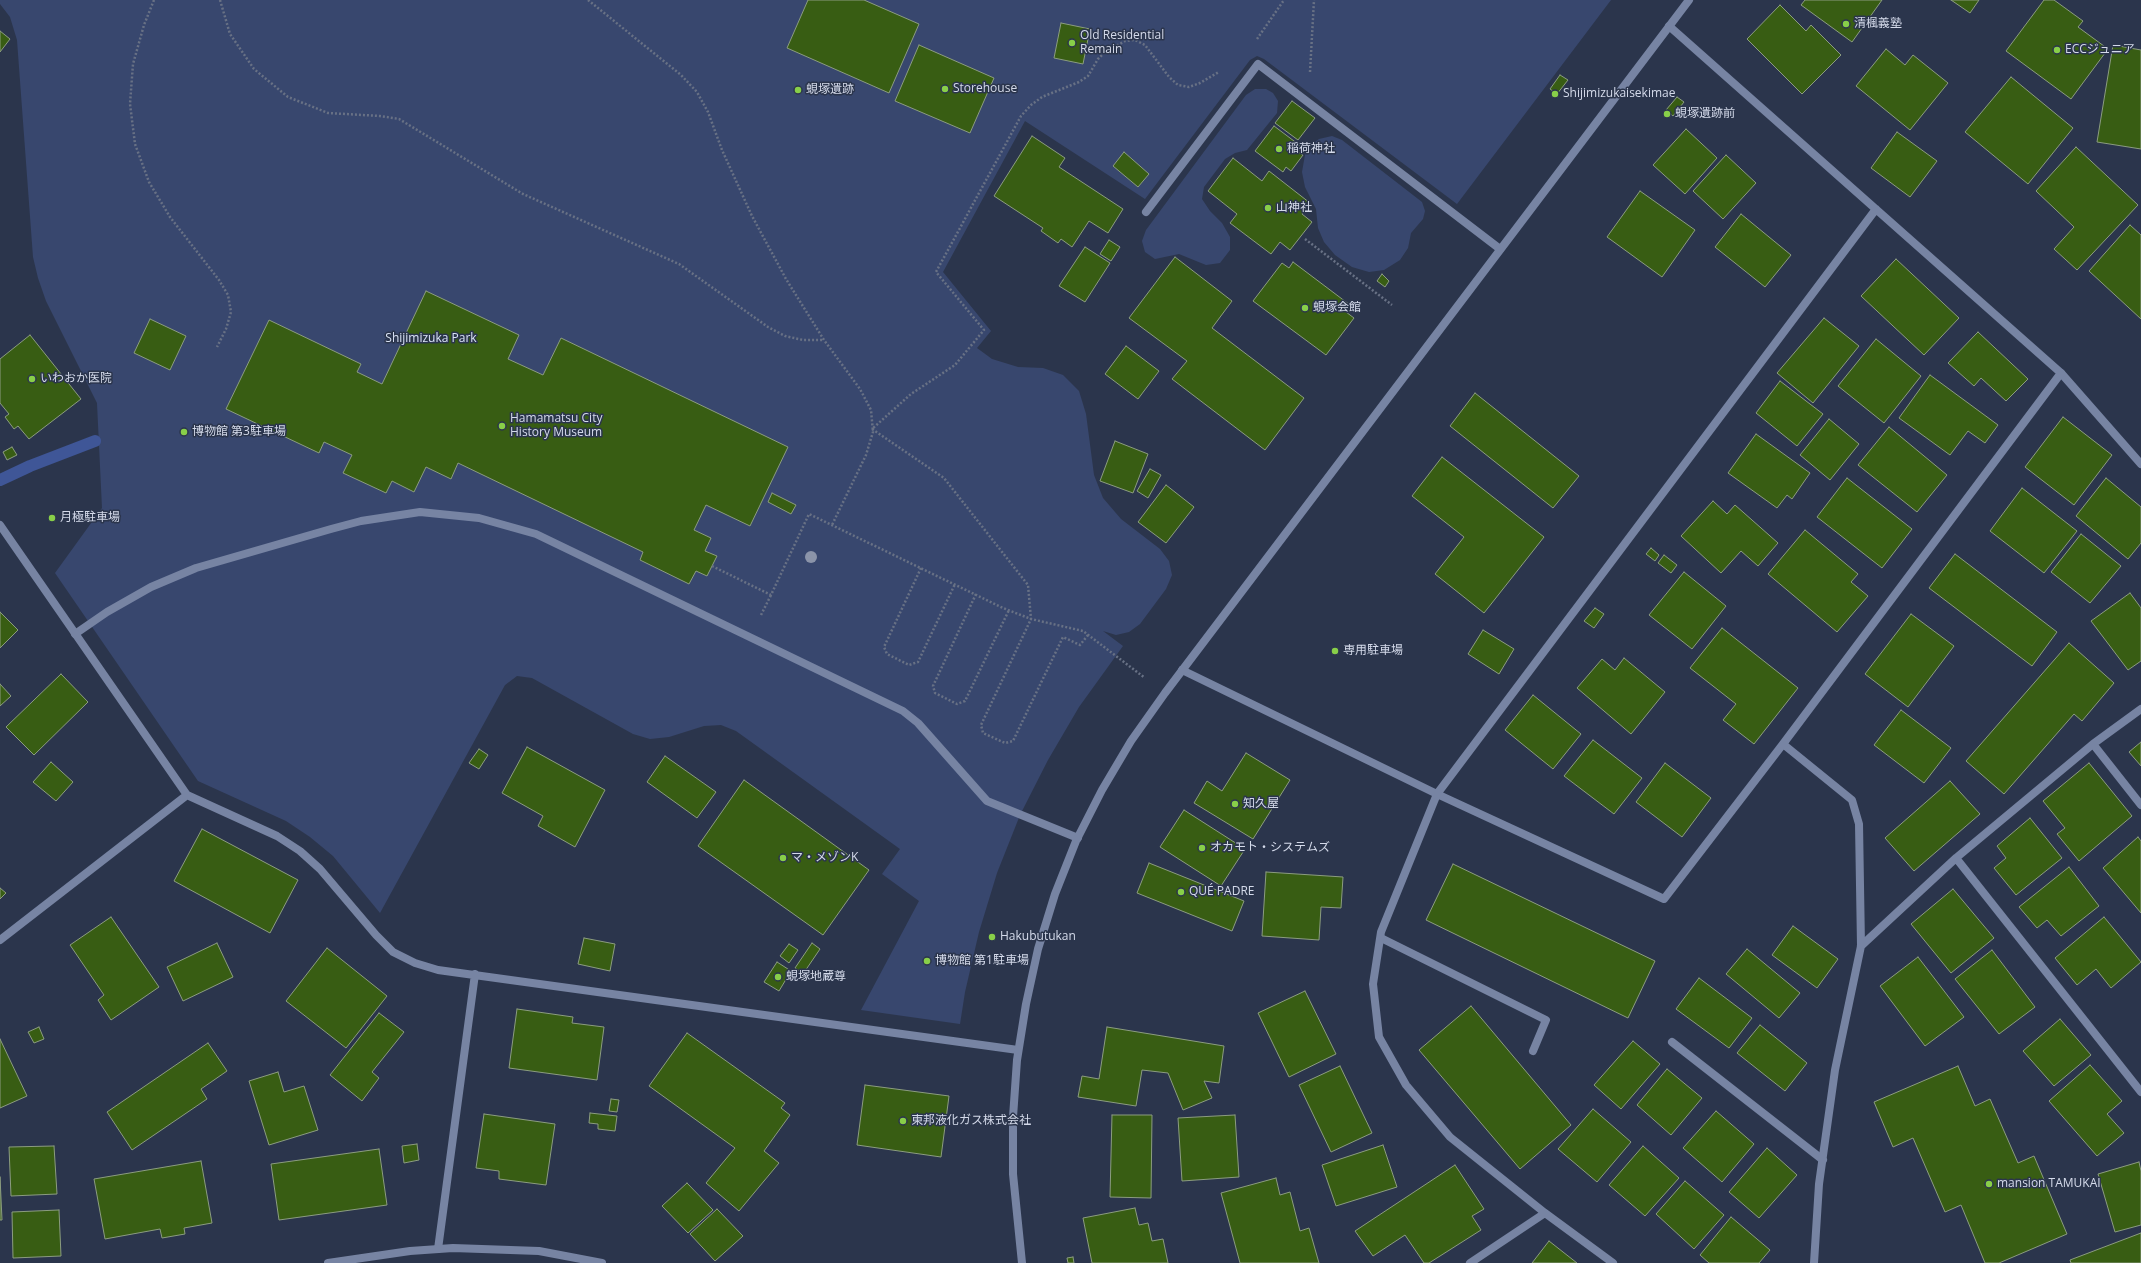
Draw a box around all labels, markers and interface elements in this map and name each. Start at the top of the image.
place label: 清楓義塾 [1854,17,1902,31]
marker: 清楓義塾 [1841,19,1851,29]
place label: Old Residential Remain [1080,29,1164,57]
marker: Old Residential Remain [1067,38,1077,48]
place label: ECCジュニア [2065,43,2135,57]
marker: ECCジュニア [2052,45,2062,55]
place label: Storehouse [953,82,1017,96]
place label: 蜆塚遺跡 [806,83,854,97]
marker: Storehouse [940,84,950,94]
marker: 蜆塚遺跡 [793,85,803,95]
place label: Shijimizukaisekimae [1563,87,1675,101]
marker: Shijimizukaisekimae [1550,89,1560,99]
place label: 蜆塚遺跡前 [1675,107,1735,121]
marker: 蜆塚遺跡前 [1662,109,1672,119]
place label: 稲荷神社 [1287,142,1335,156]
marker: 稲荷神社 [1274,144,1284,154]
place label: 山神社 [1276,201,1312,215]
marker: 山神社 [1263,203,1273,213]
place label: 蜆塚会館 [1313,301,1361,315]
marker: 蜆塚会館 [1300,303,1310,313]
park label: Shijimizuka Park [385,332,477,346]
place label: いわおか医院 [40,372,112,386]
marker: いわおか医院 [27,374,37,384]
place label: Hamamatsu City History Museum [510,412,602,440]
marker: Hamamatsu City History Museum [497,421,507,431]
place label: 博物館 第3駐車場 [192,425,286,439]
marker: 博物館 第3駐車場 [179,427,189,437]
place label: 月極駐車場 [60,511,120,525]
marker: 月極駐車場 [47,513,57,523]
place label: 専用駐車場 [1343,644,1403,658]
marker: 専用駐車場 [1330,646,1340,656]
place label: 知久屋 [1243,797,1279,811]
marker: 知久屋 [1230,799,1240,809]
place label: オカモト・システムズ [1210,841,1330,855]
marker: オカモト・システムズ [1197,843,1207,853]
place label: マ・メゾンK [791,851,858,865]
marker: マ・メゾンK [778,853,788,863]
place label: QUÉ PADRE [1189,885,1254,899]
marker: QUÉ PADRE [1176,887,1186,897]
place label: Hakubutukan [1000,930,1076,944]
marker: Hakubutukan [987,932,997,942]
place label: 博物館 第1駐車場 [935,954,1029,968]
marker: 博物館 第1駐車場 [922,956,932,966]
place label: 蜆塚地蔵尊 [786,970,846,984]
marker: 蜆塚地蔵尊 [773,972,783,982]
place label: 東邦液化ガス株式会社 [911,1114,1031,1128]
marker: 東邦液化ガス株式会社 [898,1116,908,1126]
place label: mansion TAMUKAI [1997,1177,2101,1191]
marker: mansion TAMUKAI [1984,1179,1994,1189]

